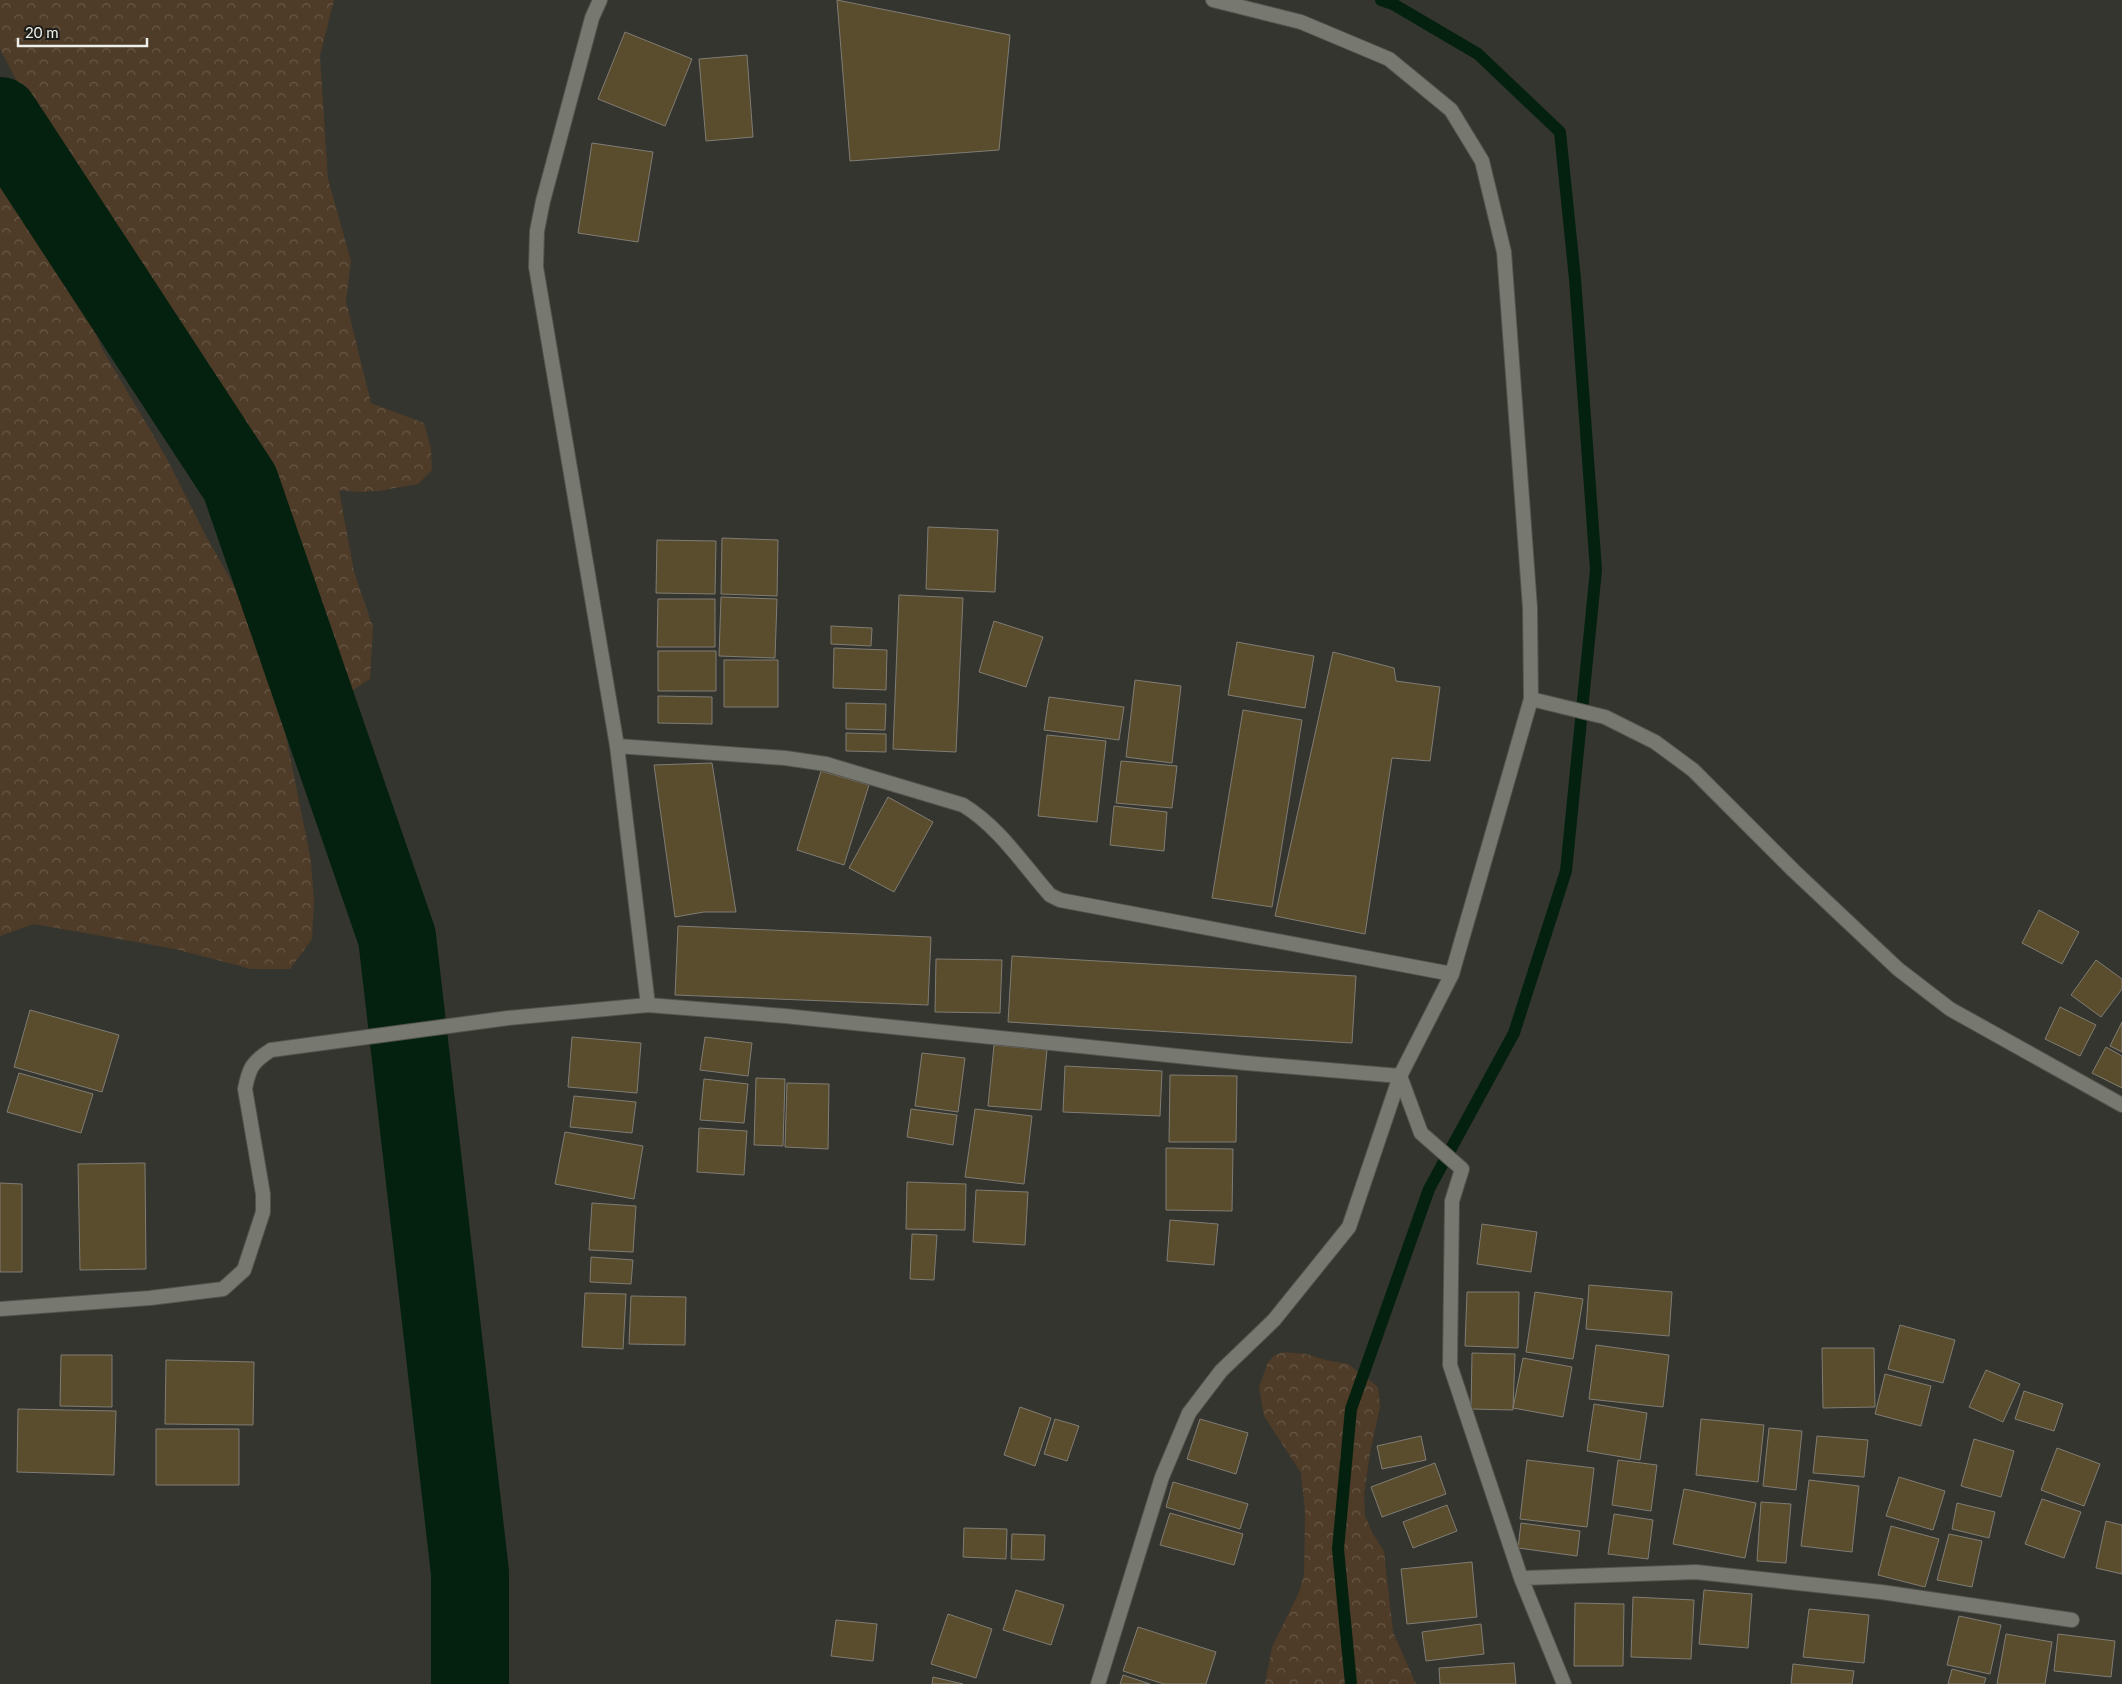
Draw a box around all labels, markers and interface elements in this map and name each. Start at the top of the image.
scale bar [18,15,146,47]
text: 20 m [25,23,59,41]

